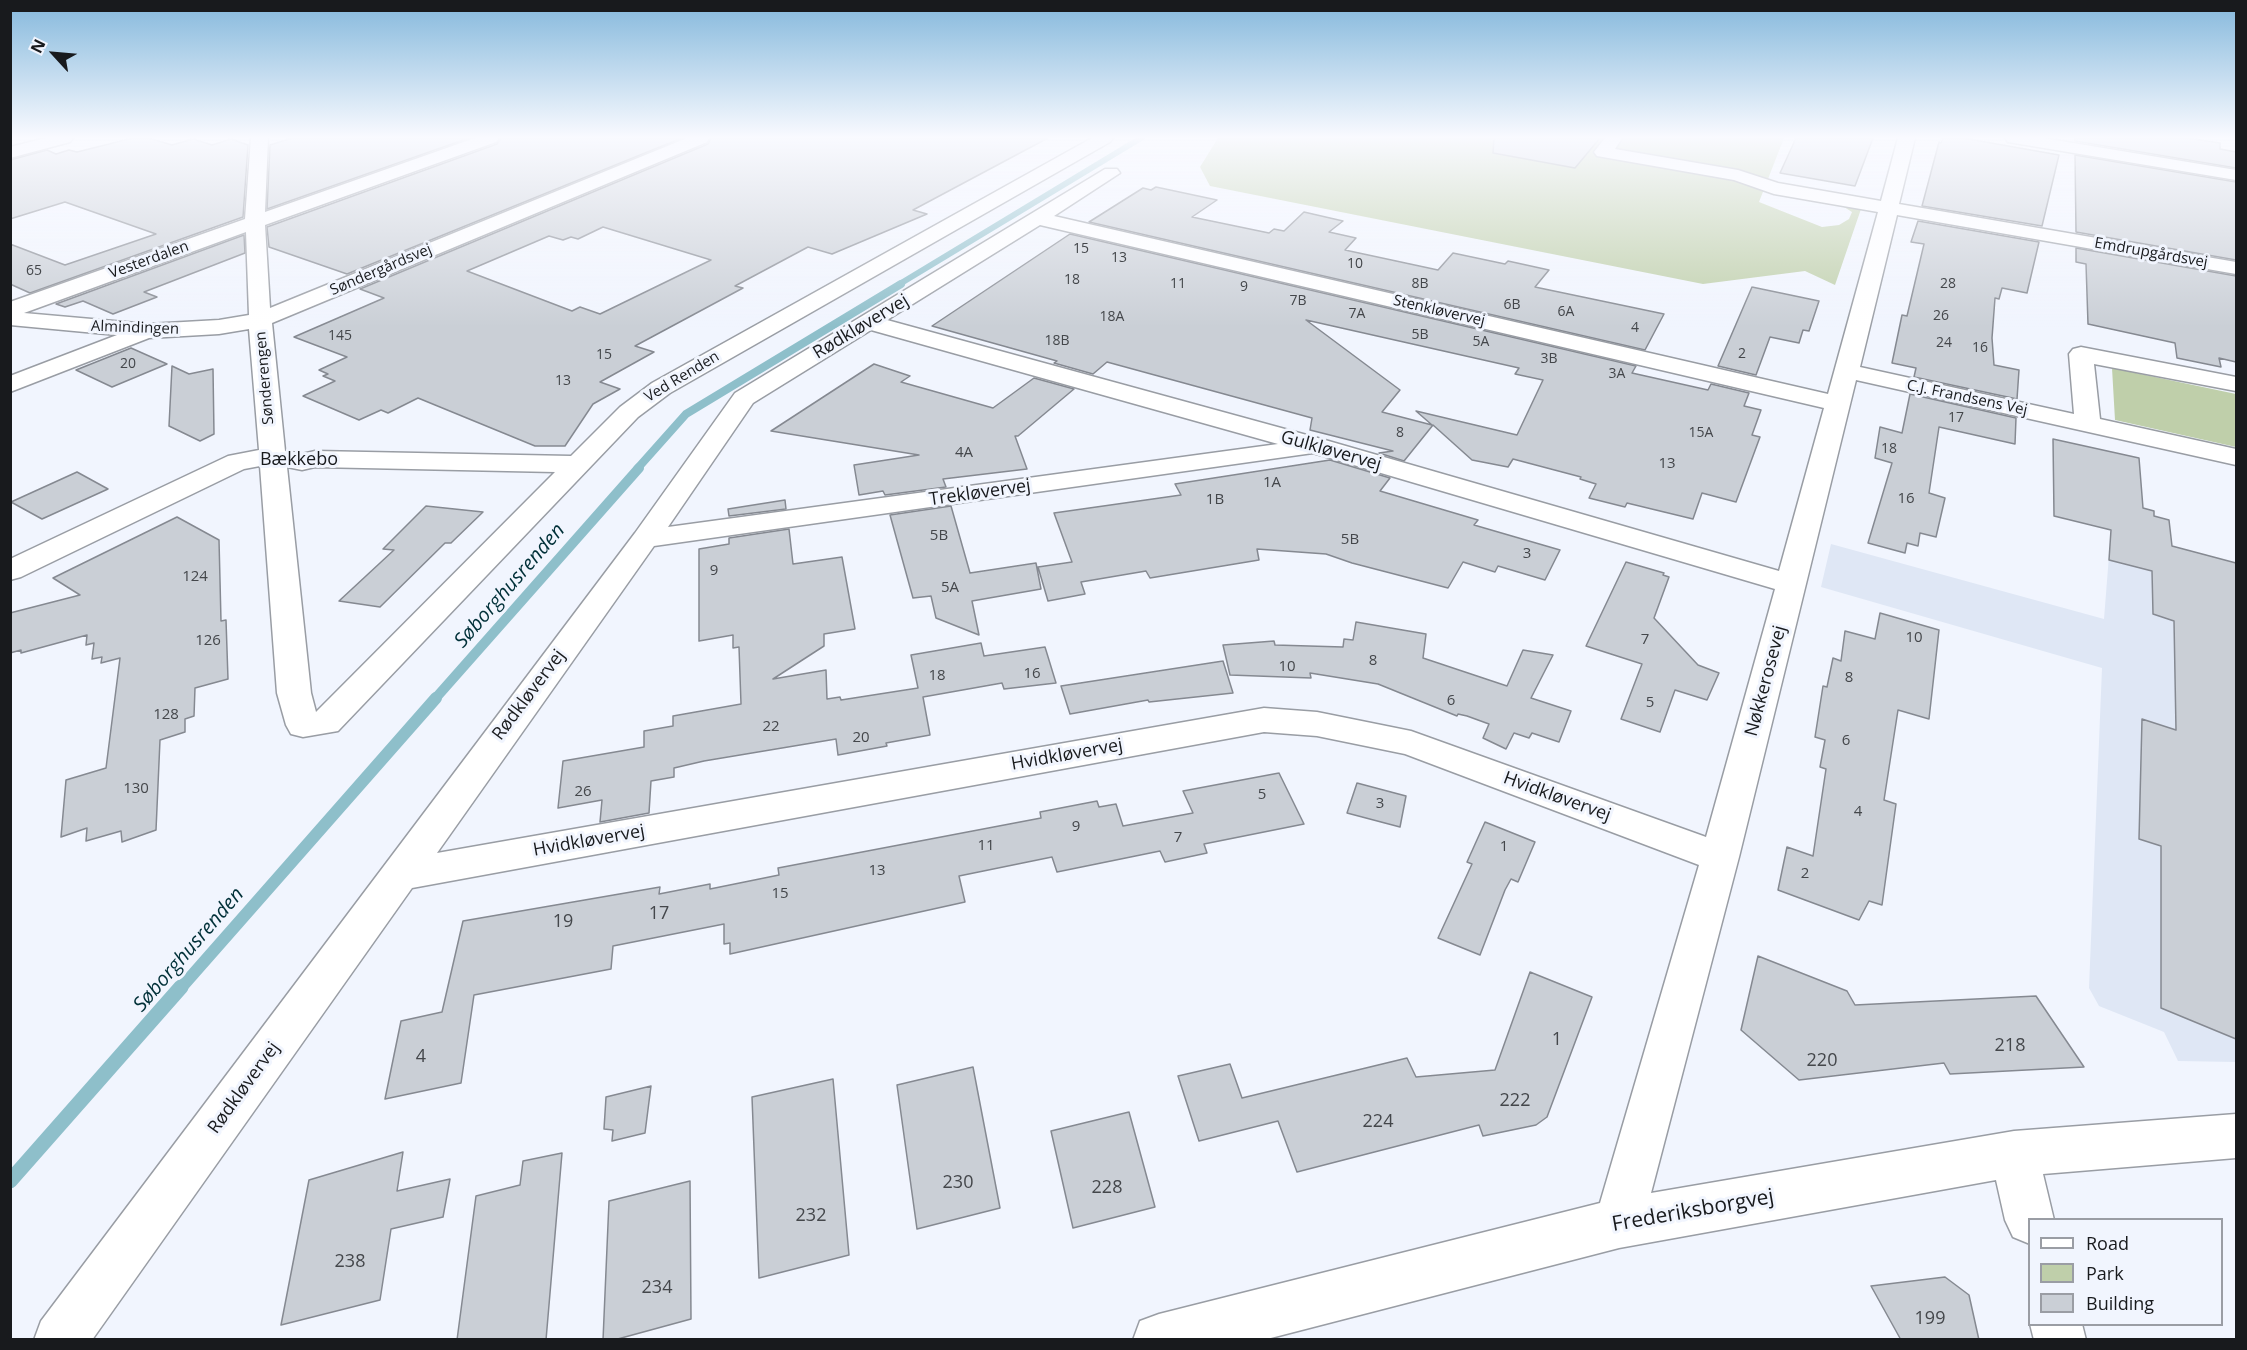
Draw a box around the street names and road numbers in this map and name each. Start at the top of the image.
street label: Emdrupgårdsvej [2093,234,2209,272]
street label: Vesterdalen [107,237,191,283]
street label: Søndergårdsvej [327,240,435,300]
street label: Rødkløvervej [809,290,913,364]
street label: Stenkløvervej [1391,292,1487,330]
street label: Almindingen [91,317,179,339]
street label: Sønderengen [252,331,278,425]
street label: Ved Renden [641,348,723,406]
street label: C.J. Frandsens Vej [1905,376,2029,420]
street label: Gulkløvervej [1278,426,1384,476]
street label: Bækkebo [260,449,338,471]
street label: Trekløvervej [928,475,1032,511]
street label: Nøkkerosevej [1741,623,1791,739]
street label: Rødkløvervej [488,645,570,745]
street label: Hvidkløvervej [1010,735,1124,775]
street label: Hvidkløvervej [1500,768,1614,826]
street label: Hvidkløvervej [532,821,646,861]
street label: Rødkløvervej [204,1038,284,1138]
street label: Frederiksborgvej [1610,1184,1776,1238]

